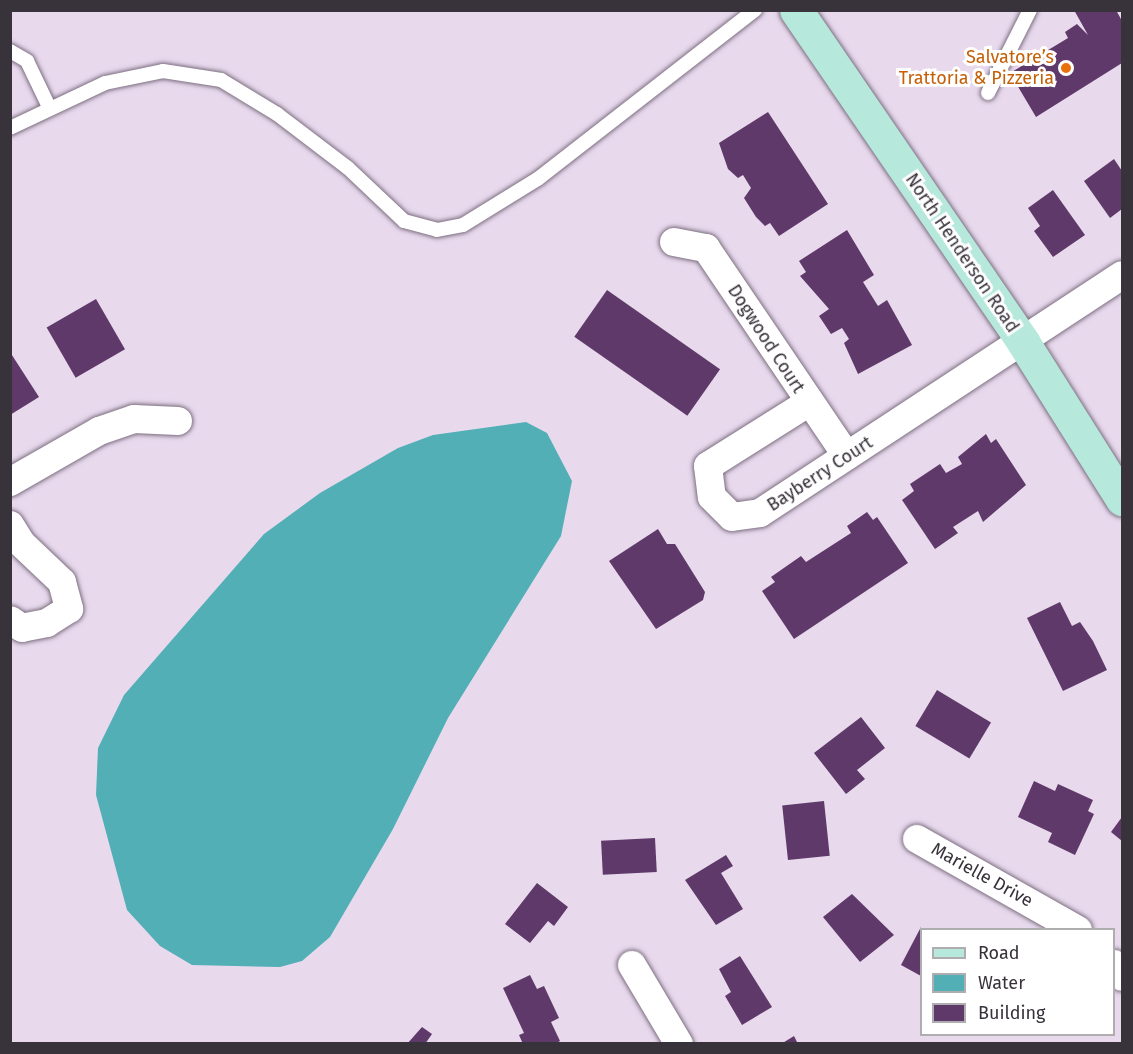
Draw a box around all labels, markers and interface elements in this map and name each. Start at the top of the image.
place label: Salvatore’s Trattoria & Pizzeria [899,47,1054,90]
marker: Salvatore’s Trattoria & Pizzeria [1059,61,1073,75]
street label: North Henderson Road [901,169,1023,337]
street label: Dogwood Court [723,281,809,397]
street label: Bayberry Court [763,432,877,516]
street label: Marielle Drive [927,838,1037,912]
legend [920,928,1115,1036]
text: Road [978,942,1020,964]
text: Water [978,972,1025,994]
text: Building [978,1002,1045,1024]

